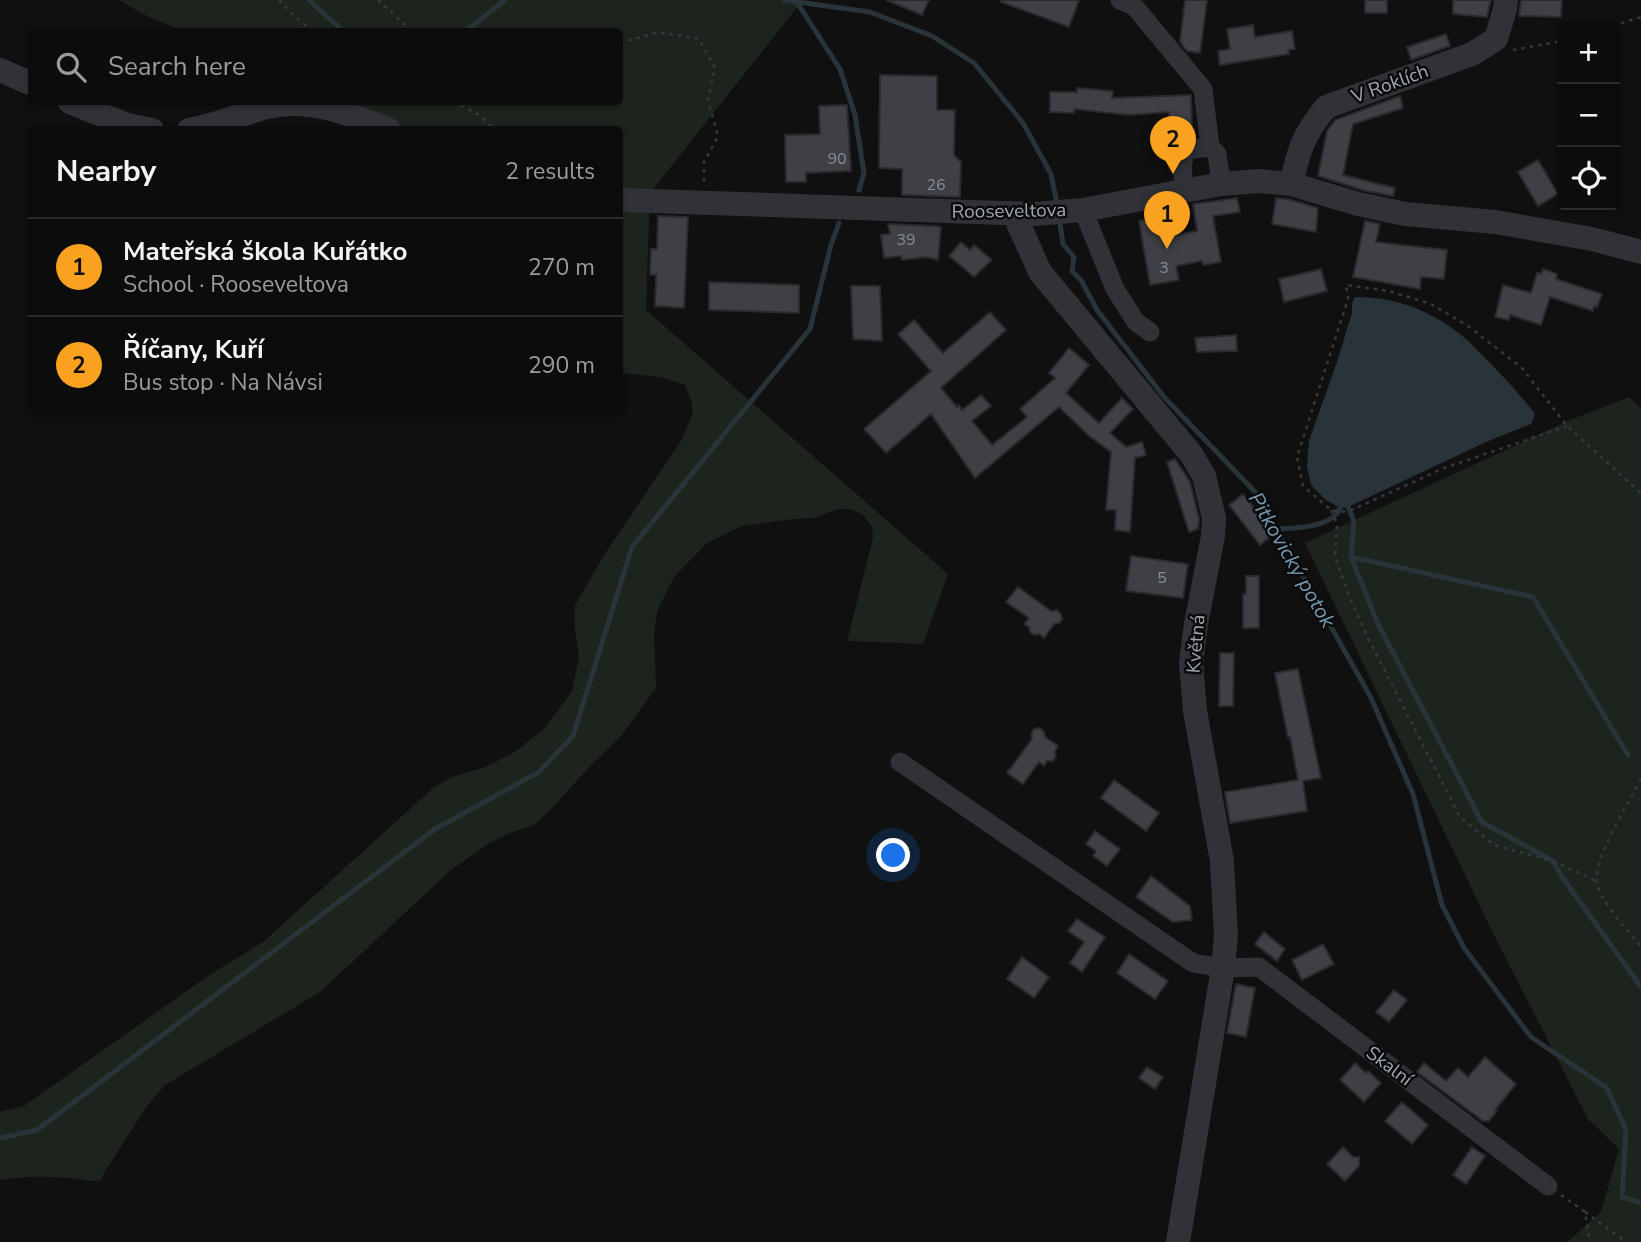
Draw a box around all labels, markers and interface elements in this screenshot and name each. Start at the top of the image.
map controls [1557,21,1620,210]
button: + [1557,21,1620,84]
search box [28,28,623,105]
icon: search [52,48,90,86]
text: Search here [108,49,246,84]
street label: V Roklích [1347,58,1432,110]
button: − [1557,84,1620,147]
pin: 2 [1150,116,1196,174]
button: locate [1557,147,1620,210]
house number: 90 [827,148,847,170]
text: Nearby [56,151,156,192]
text: 2 results [505,156,595,187]
house number: 26 [926,174,946,196]
pin: 1 [1144,191,1190,249]
street label: Rooseveltova [951,197,1067,225]
house number: 39 [896,229,916,251]
text: Mateřská škola Kuřátko [123,234,407,269]
text: 1 [72,252,86,283]
text: 270 m [528,252,595,283]
house number: 3 [1159,257,1169,279]
text: School · Rooseveltova [123,269,349,300]
text: Říčany, Kuří [123,332,264,367]
text: 2 [72,350,86,381]
text: 290 m [528,350,595,381]
text: Bus stop · Na Návsi [123,367,323,398]
water label: Pitkovický potok [1242,487,1342,633]
house number: 5 [1157,567,1167,589]
street label: Květná [1180,614,1212,674]
your location [876,838,910,872]
street label: Skalní [1360,1040,1419,1093]

